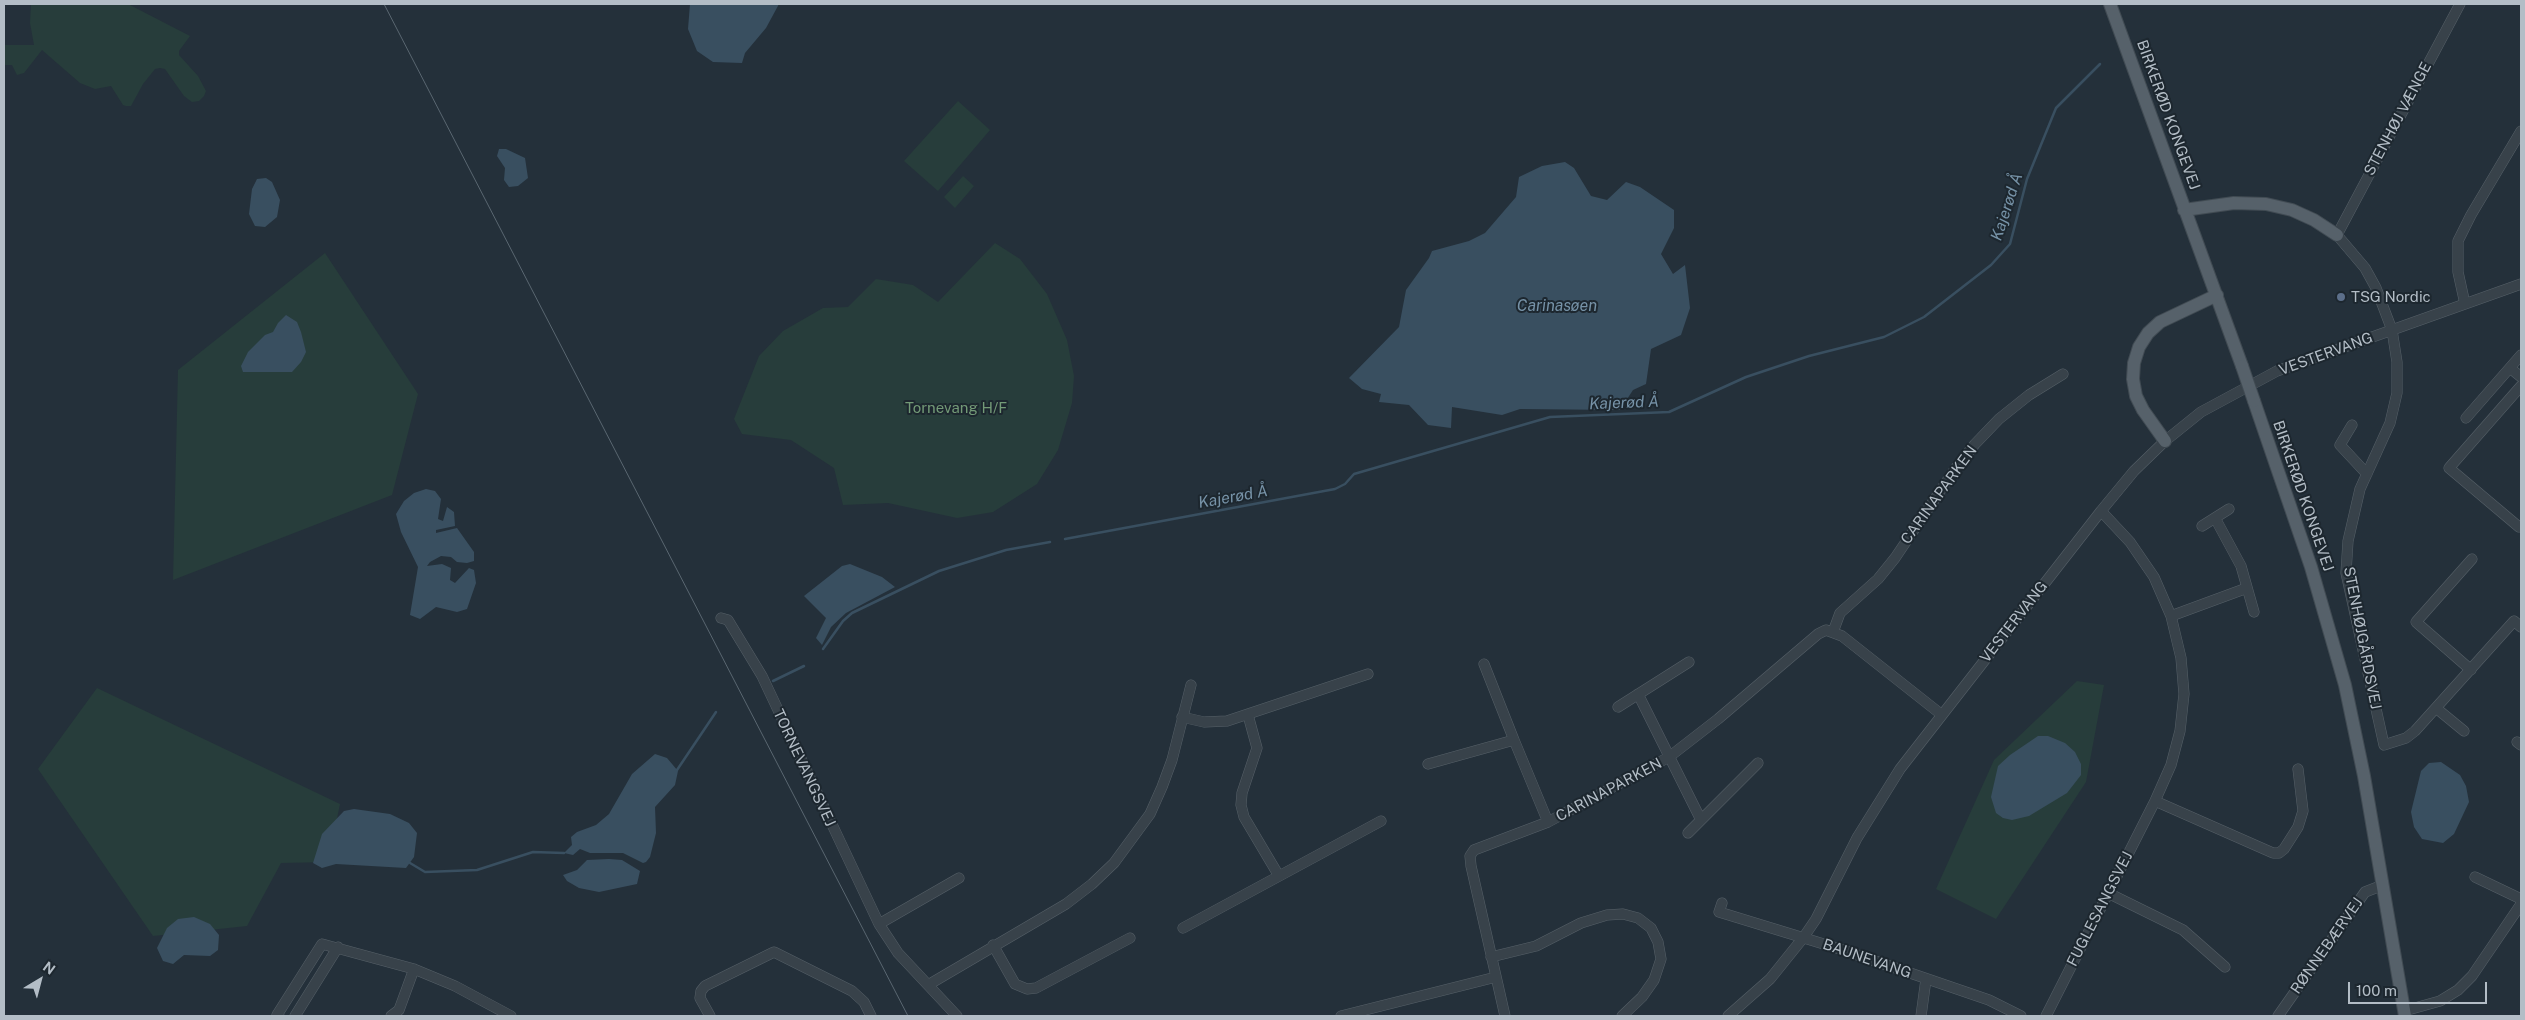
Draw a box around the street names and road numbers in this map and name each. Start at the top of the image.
street label: BIRKERØD KONGEVEJ [2133,38,2203,192]
street label: STENHØJ VÆNGE [2361,59,2435,179]
street label: VESTERVANG [2277,329,2375,379]
street label: BIRKERØD KONGEVEJ [2269,418,2337,574]
street label: CARINAPARKEN [1897,442,1981,548]
street label: STENHØJGÅRDSVEJ [2339,565,2385,711]
street label: VESTERVANG [1977,578,2051,666]
street label: TORNEVANGSVEJ [769,707,839,829]
street label: CARINAPARKEN [1553,754,1665,826]
street label: FUGLESANGSVEJ [2063,849,2137,969]
street label: RØNNEBÆRVEJ [2287,894,2367,998]
street label: BAUNEVANG [1820,935,1914,983]

